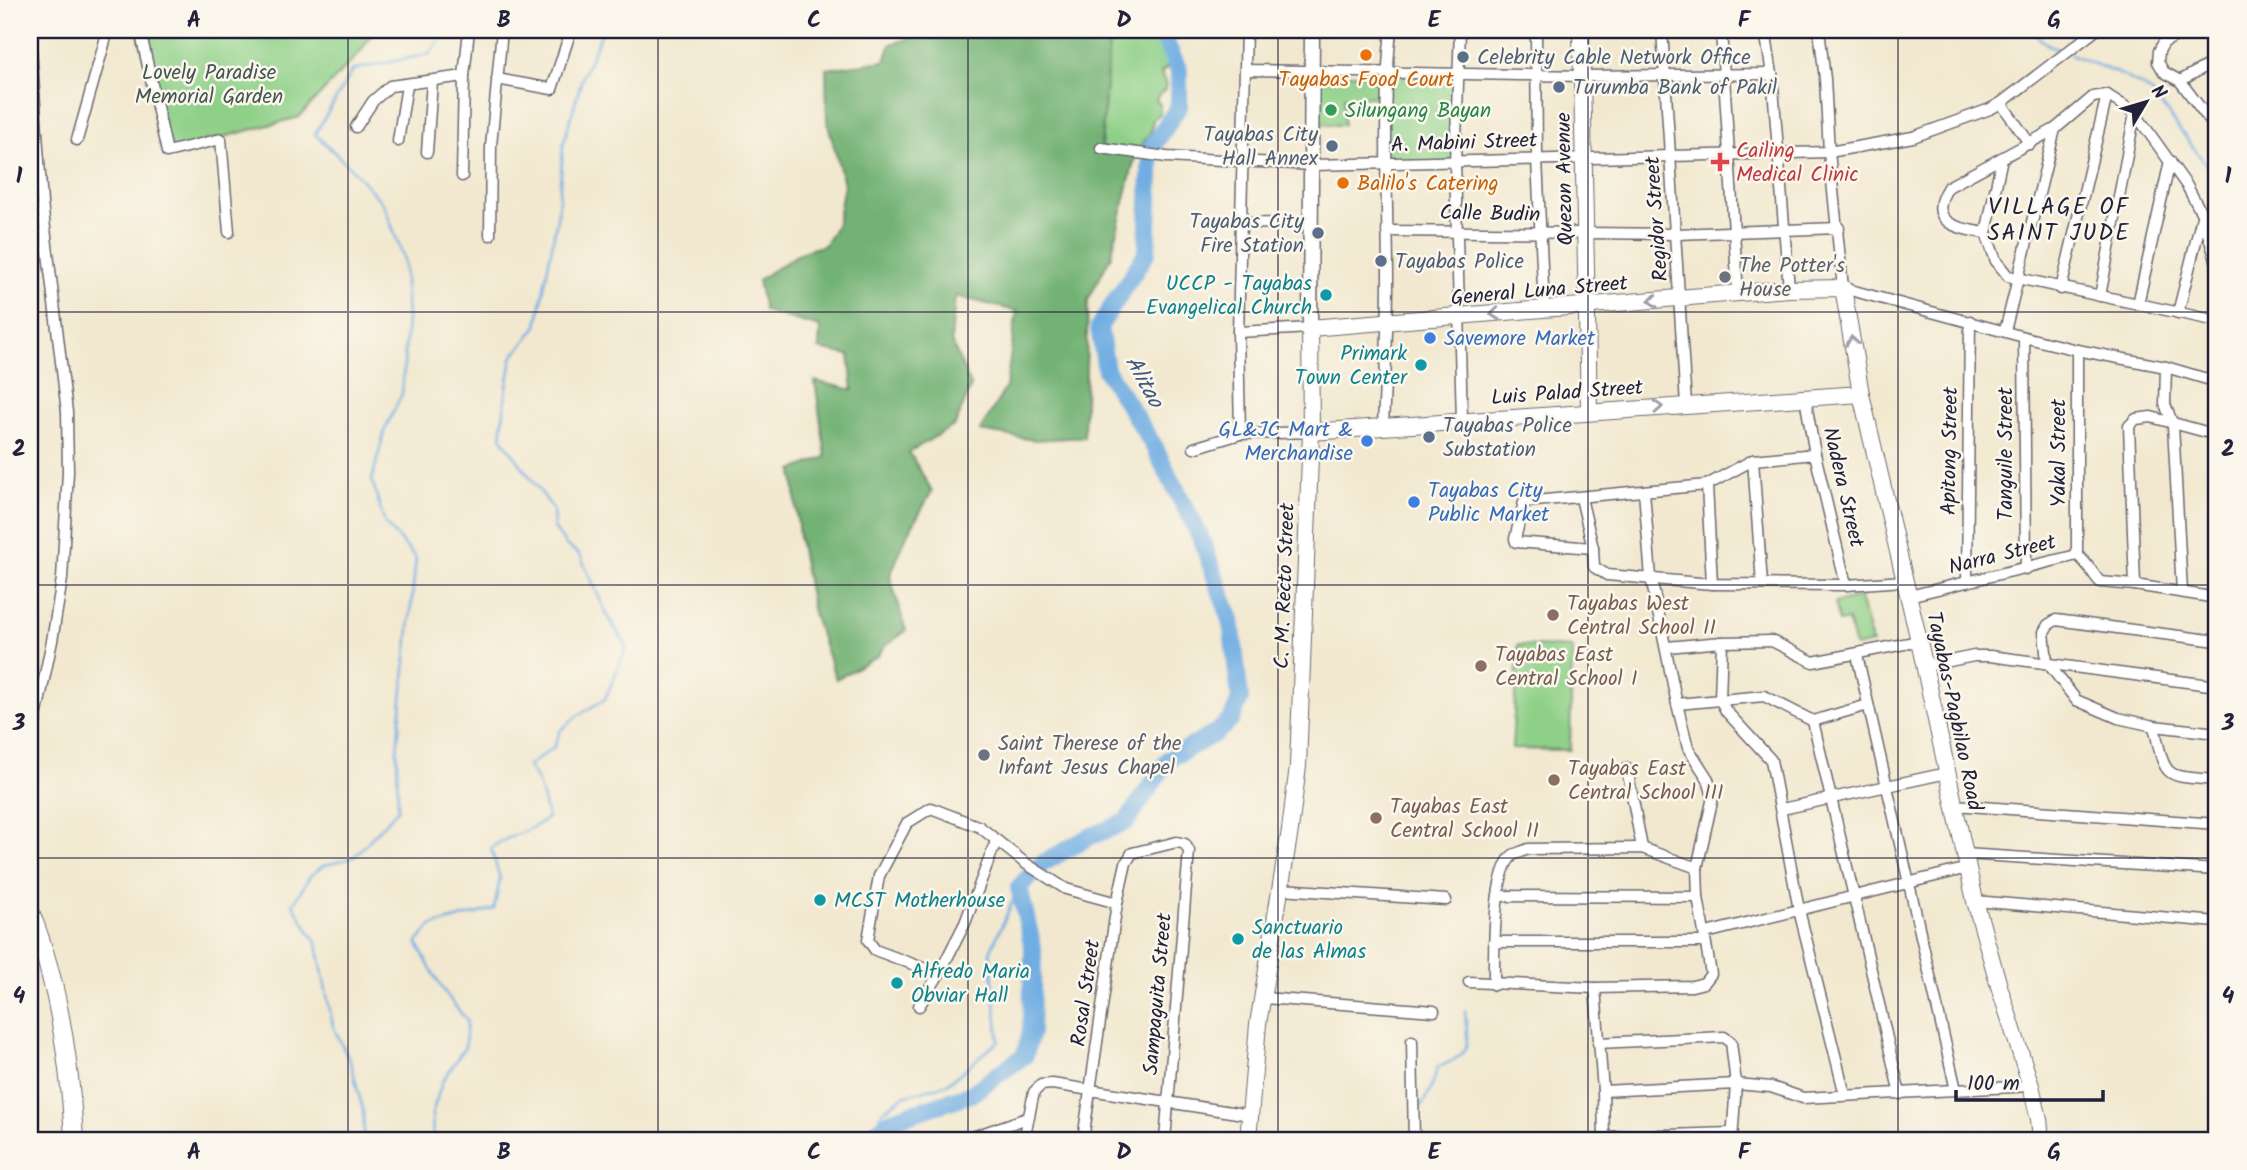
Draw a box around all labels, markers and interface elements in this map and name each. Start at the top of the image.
text: A [187,3,201,39]
text: B [497,3,511,39]
text: C [807,3,821,39]
text: D [1116,3,1132,39]
text: E [1428,3,1442,39]
text: F [1738,3,1752,39]
text: G [2047,3,2061,39]
place label: Celebrity Cable Network Office [1477,42,1751,75]
marker: Tayabas Food Court [1358,47,1374,63]
marker: Celebrity Cable Network Office [1455,49,1471,65]
park label: Lovely Paradise Memorial Garden [135,57,283,114]
place label: Tayabas Food Court [1278,64,1454,97]
north arrow [2110,66,2180,136]
place label: Turumba Bank of Pakil [1573,72,1777,105]
marker: Turumba Bank of Pakil [1551,79,1567,95]
text: N [2142,79,2173,107]
place label: Silungang Bayan [1345,95,1491,128]
marker: Silungang Bayan [1323,102,1339,118]
street label: Quezon Avenue [1548,112,1583,246]
place label: Tayabas City Hall Annex [1203,119,1319,176]
street label: A. Mabini Street [1390,124,1539,163]
place label: Cailing Medical Clinic [1736,135,1859,192]
marker: Tayabas City Hall Annex [1324,138,1340,154]
marker: Cailing Medical Clinic [1710,152,1730,172]
street label: Regidor Street [1637,154,1678,283]
text: 1 [16,159,23,195]
text: 1 [2225,159,2232,195]
place label: Balilo's Catering [1357,168,1499,201]
marker: Balilo's Catering [1335,175,1351,191]
district label: VILLAGE OF SAINT JUDE [1987,190,2131,252]
street label: Calle Budin [1439,197,1541,232]
place label: Tayabas City Fire Station [1189,206,1304,263]
marker: Tayabas City Fire Station [1310,225,1326,241]
place label: Tayabas Police [1395,246,1524,279]
place label: The Potter's House [1739,250,1845,307]
marker: Tayabas Police [1373,253,1389,269]
street label: General Luna Street [1449,267,1630,316]
place label: UCCP - Tayabas Evangelical Church [1146,268,1312,325]
marker: The Potter's House [1717,269,1733,285]
marker: UCCP - Tayabas Evangelical Church [1318,287,1334,303]
one-way arrow [1647,293,1658,308]
one-way arrow [1489,306,1500,321]
place label: Savemore Market [1444,323,1596,356]
marker: Savemore Market [1422,330,1438,346]
one-way arrow [1845,335,1860,347]
place label: Primark Town Center [1295,338,1408,395]
water label: Alitao [1114,349,1173,416]
marker: Primark Town Center [1413,357,1429,373]
street label: Luis Palad Street [1490,372,1645,415]
street label: Apitong Street [1933,386,1968,515]
street label: Tanguile Street [1990,386,2023,521]
street label: Yakal Street [2043,398,2076,507]
one-way arrow [1652,400,1663,415]
place label: Tayabas Police Substation [1443,410,1572,467]
place label: GL&JC Mart & Merchandise [1218,414,1354,471]
street label: Nadera Street [1813,424,1873,552]
marker: Tayabas Police Substation [1421,429,1437,445]
text: 2 [12,432,26,468]
text: 2 [2221,432,2235,468]
marker: GL&JC Mart & Merchandise [1359,433,1375,449]
place label: Tayabas City Public Market [1428,475,1550,532]
marker: Tayabas City Public Market [1406,494,1422,510]
street label: C. M. Recto Street [1266,501,1305,670]
street label: Narra Street [1945,526,2060,585]
place label: Tayabas West Central School II [1567,588,1716,645]
marker: Tayabas West Central School II [1545,607,1561,623]
street label: Tayabas-Pagbilao Road [1916,609,1991,814]
place label: Tayabas East Central School I [1495,639,1638,696]
marker: Tayabas East Central School I [1473,658,1489,674]
text: 3 [12,706,26,742]
text: 3 [2221,706,2235,742]
place label: Saint Therese of the Infant Jesus Chapel [998,728,1182,785]
marker: Saint Therese of the Infant Jesus Chapel [976,747,992,763]
place label: Tayabas East Central School III [1568,753,1724,810]
marker: Tayabas East Central School III [1546,772,1562,788]
place label: Tayabas East Central School II [1390,791,1539,848]
marker: Tayabas East Central School II [1368,810,1384,826]
place label: MCST Motherhouse [834,885,1006,918]
marker: MCST Motherhouse [812,892,828,908]
street label: Sampaguita Street [1135,911,1182,1076]
place label: Sanctuario de las Almas [1252,912,1366,969]
marker: Sanctuario de las Almas [1230,931,1246,947]
street label: Rosal Street [1063,937,1110,1049]
place label: Alfredo Maria Obviar Hall [911,956,1030,1013]
marker: Alfredo Maria Obviar Hall [889,975,905,991]
text: 4 [13,979,26,1015]
text: 4 [2222,979,2235,1015]
scale bar [1956,1058,2104,1102]
text: 100 m [1967,1068,2020,1101]
text: A [187,1135,201,1170]
text: B [497,1135,511,1170]
text: C [807,1135,821,1170]
text: D [1116,1135,1132,1170]
text: E [1428,1135,1442,1170]
text: F [1738,1135,1752,1170]
text: G [2047,1135,2061,1170]

